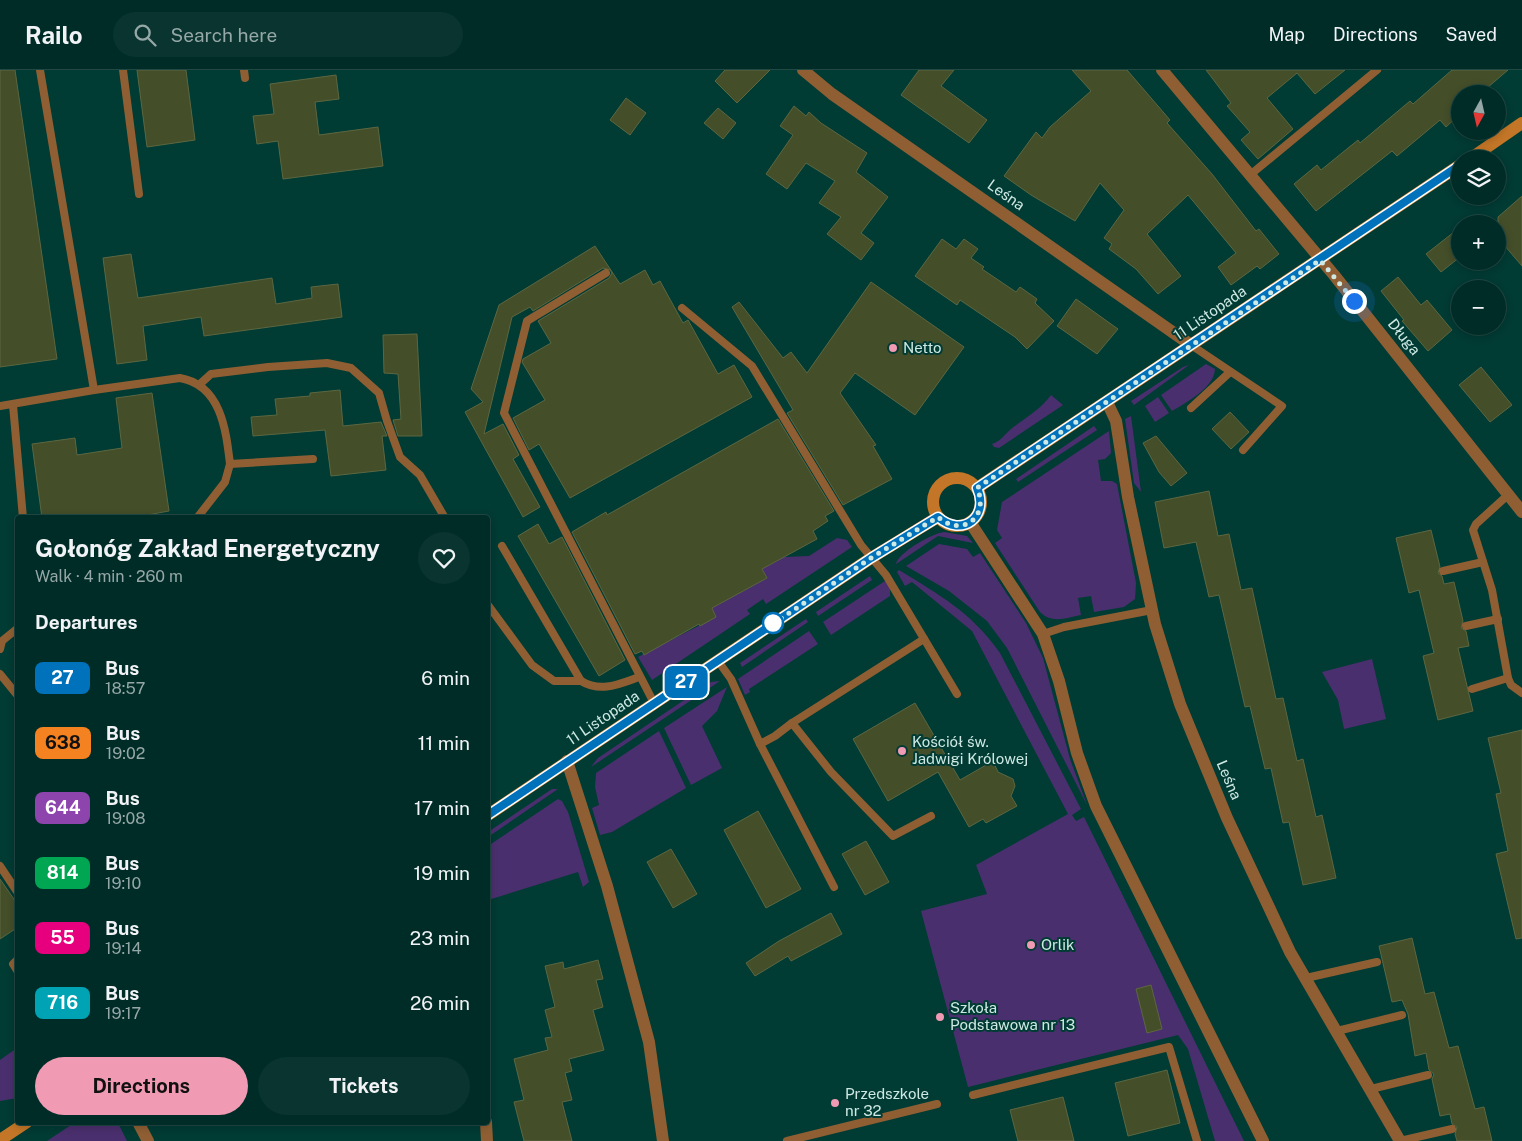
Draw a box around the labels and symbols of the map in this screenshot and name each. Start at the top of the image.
north arrow [1451,85,1506,140]
street label: Leśna [984,176,1028,213]
street label: 11 Listopada [1170,282,1249,343]
your location [1342,289,1367,314]
street label: Długa [1385,315,1424,358]
place label: Netto [903,339,942,356]
marker: Netto [887,342,899,354]
unlabelled marker [762,612,784,634]
line badge: 27 [664,666,708,698]
street label: 11 Listopada [563,687,642,748]
place label: Kościół św. Jadwigi Królowej [912,733,1028,767]
marker: Kościół św. Jadwigi Królowej [896,745,908,757]
street label: Leśna [1214,757,1245,802]
place label: Orlik [1041,936,1074,953]
marker: Orlik [1025,939,1037,951]
place label: Szkoła Podstawowa nr 13 [950,999,1075,1033]
marker: Szkoła Podstawowa nr 13 [934,1011,946,1023]
place label: Przedszkole nr 32 [845,1085,929,1119]
marker: Przedszkole nr 32 [829,1097,841,1109]

